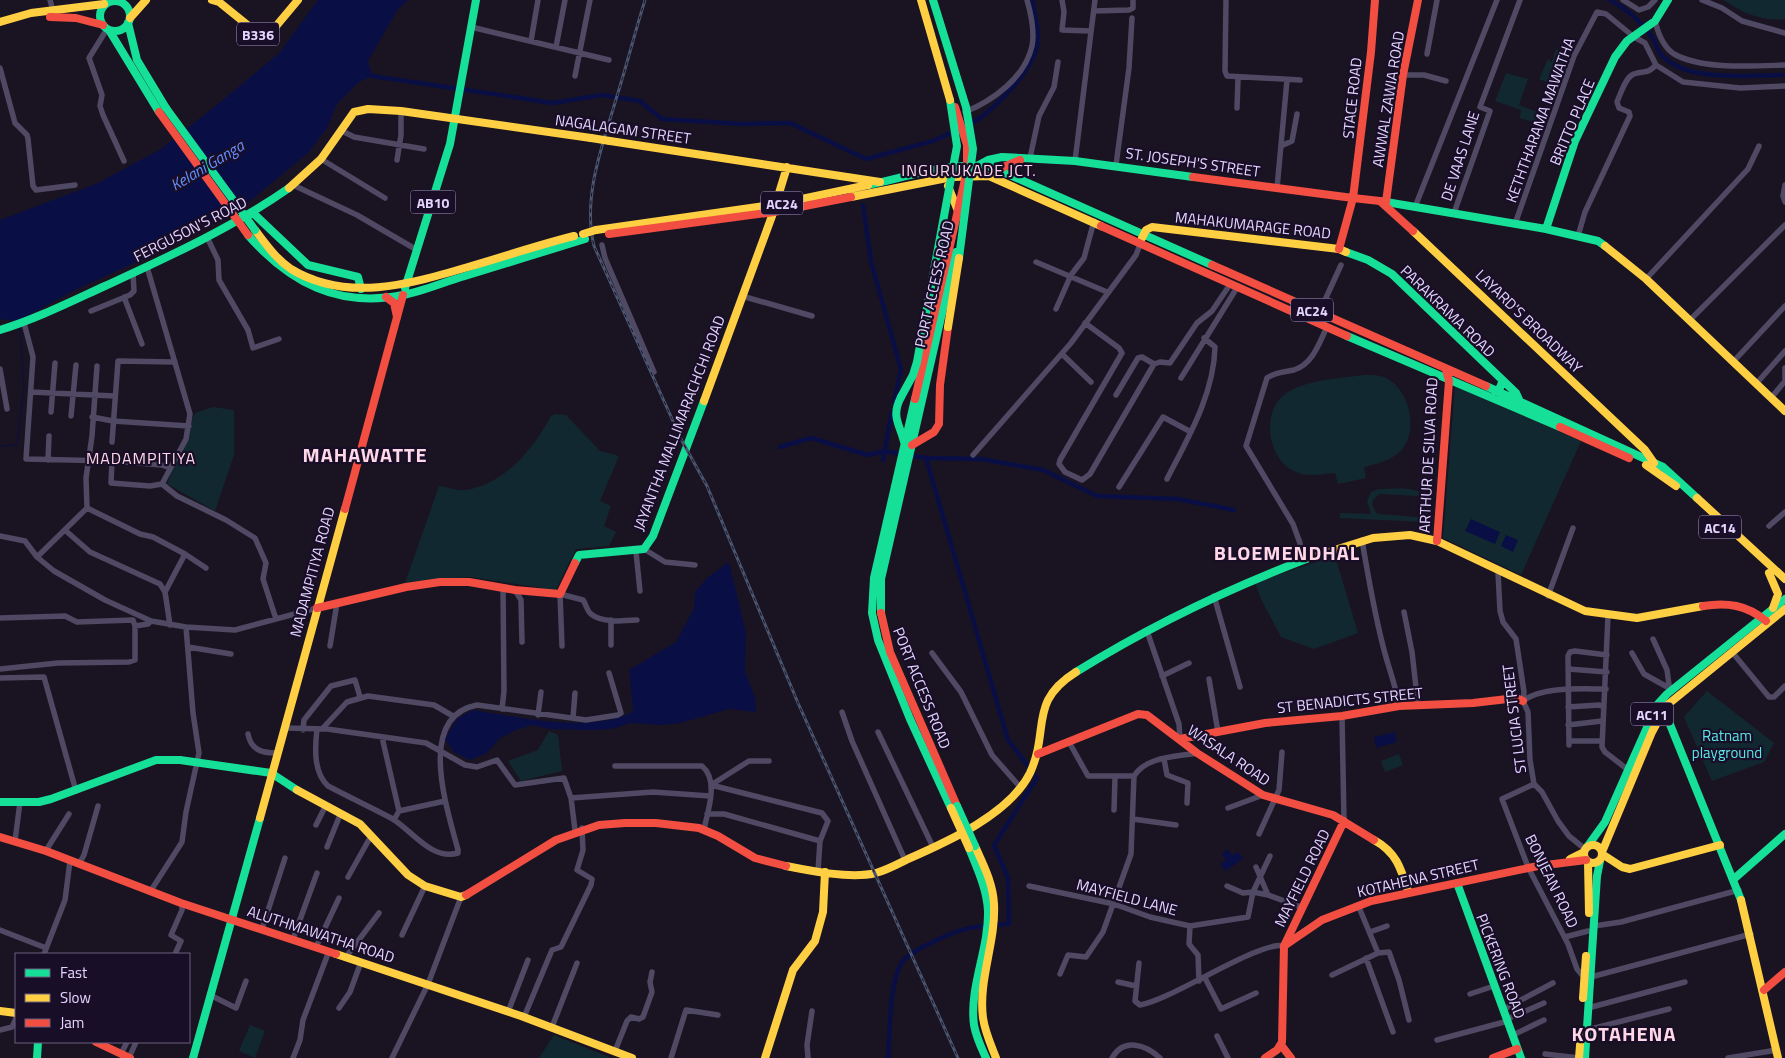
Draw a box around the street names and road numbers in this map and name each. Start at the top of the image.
road number: B336 [237,22,279,46]
street label: AWWAL ZAWIA ROAD [1366,29,1410,169]
street label: KETHTHARAMA MAWATHA [1499,34,1581,206]
street label: STACE ROAD [1336,56,1368,140]
street label: BRITTO PLACE [1543,75,1601,169]
street label: NAGALAGAM STREET [554,108,692,150]
street label: DE VAAS LANE [1435,108,1485,204]
street label: ST. JOSEPH'S STREET [1124,141,1262,183]
street label: FERGUSON'S ROAD [129,190,251,268]
road number: AB10 [410,190,456,213]
road number: AC24 [761,192,803,214]
street label: MAHAKUMARAGE ROAD [1174,205,1332,245]
street label: PORT ACCESS ROAD [908,218,960,350]
street label: PARAKRAMA ROAD [1395,259,1501,363]
street label: LAYARD'S BROADWAY [1470,264,1588,378]
road number: AC24 [1291,298,1333,322]
street label: JAYANTHA MALLIMARACHCHI ROAD [627,312,731,534]
street label: ARTHUR DE SILVA ROAD [1412,377,1444,533]
street label: MADAMPITIYA ROAD [284,504,340,640]
road number: AC14 [1699,516,1741,538]
street label: PORT ACCESS ROAD [887,624,957,752]
street label: ST LUCIA STREET [1496,663,1532,775]
street label: ST BENADICTS STREET [1276,681,1424,719]
road number: AC11 [1631,702,1673,726]
street label: WASALA ROAD [1183,719,1275,791]
street label: MAYFIELD ROAD [1268,825,1336,931]
street label: BONJEAN ROAD [1519,830,1585,932]
street label: KOTAHENA STREET [1355,853,1481,903]
street label: MAYFIELD LANE [1074,872,1180,922]
street label: ALUTHMAWATHA ROAD [244,899,398,969]
street label: PICKERING ROAD [1470,910,1532,1022]

